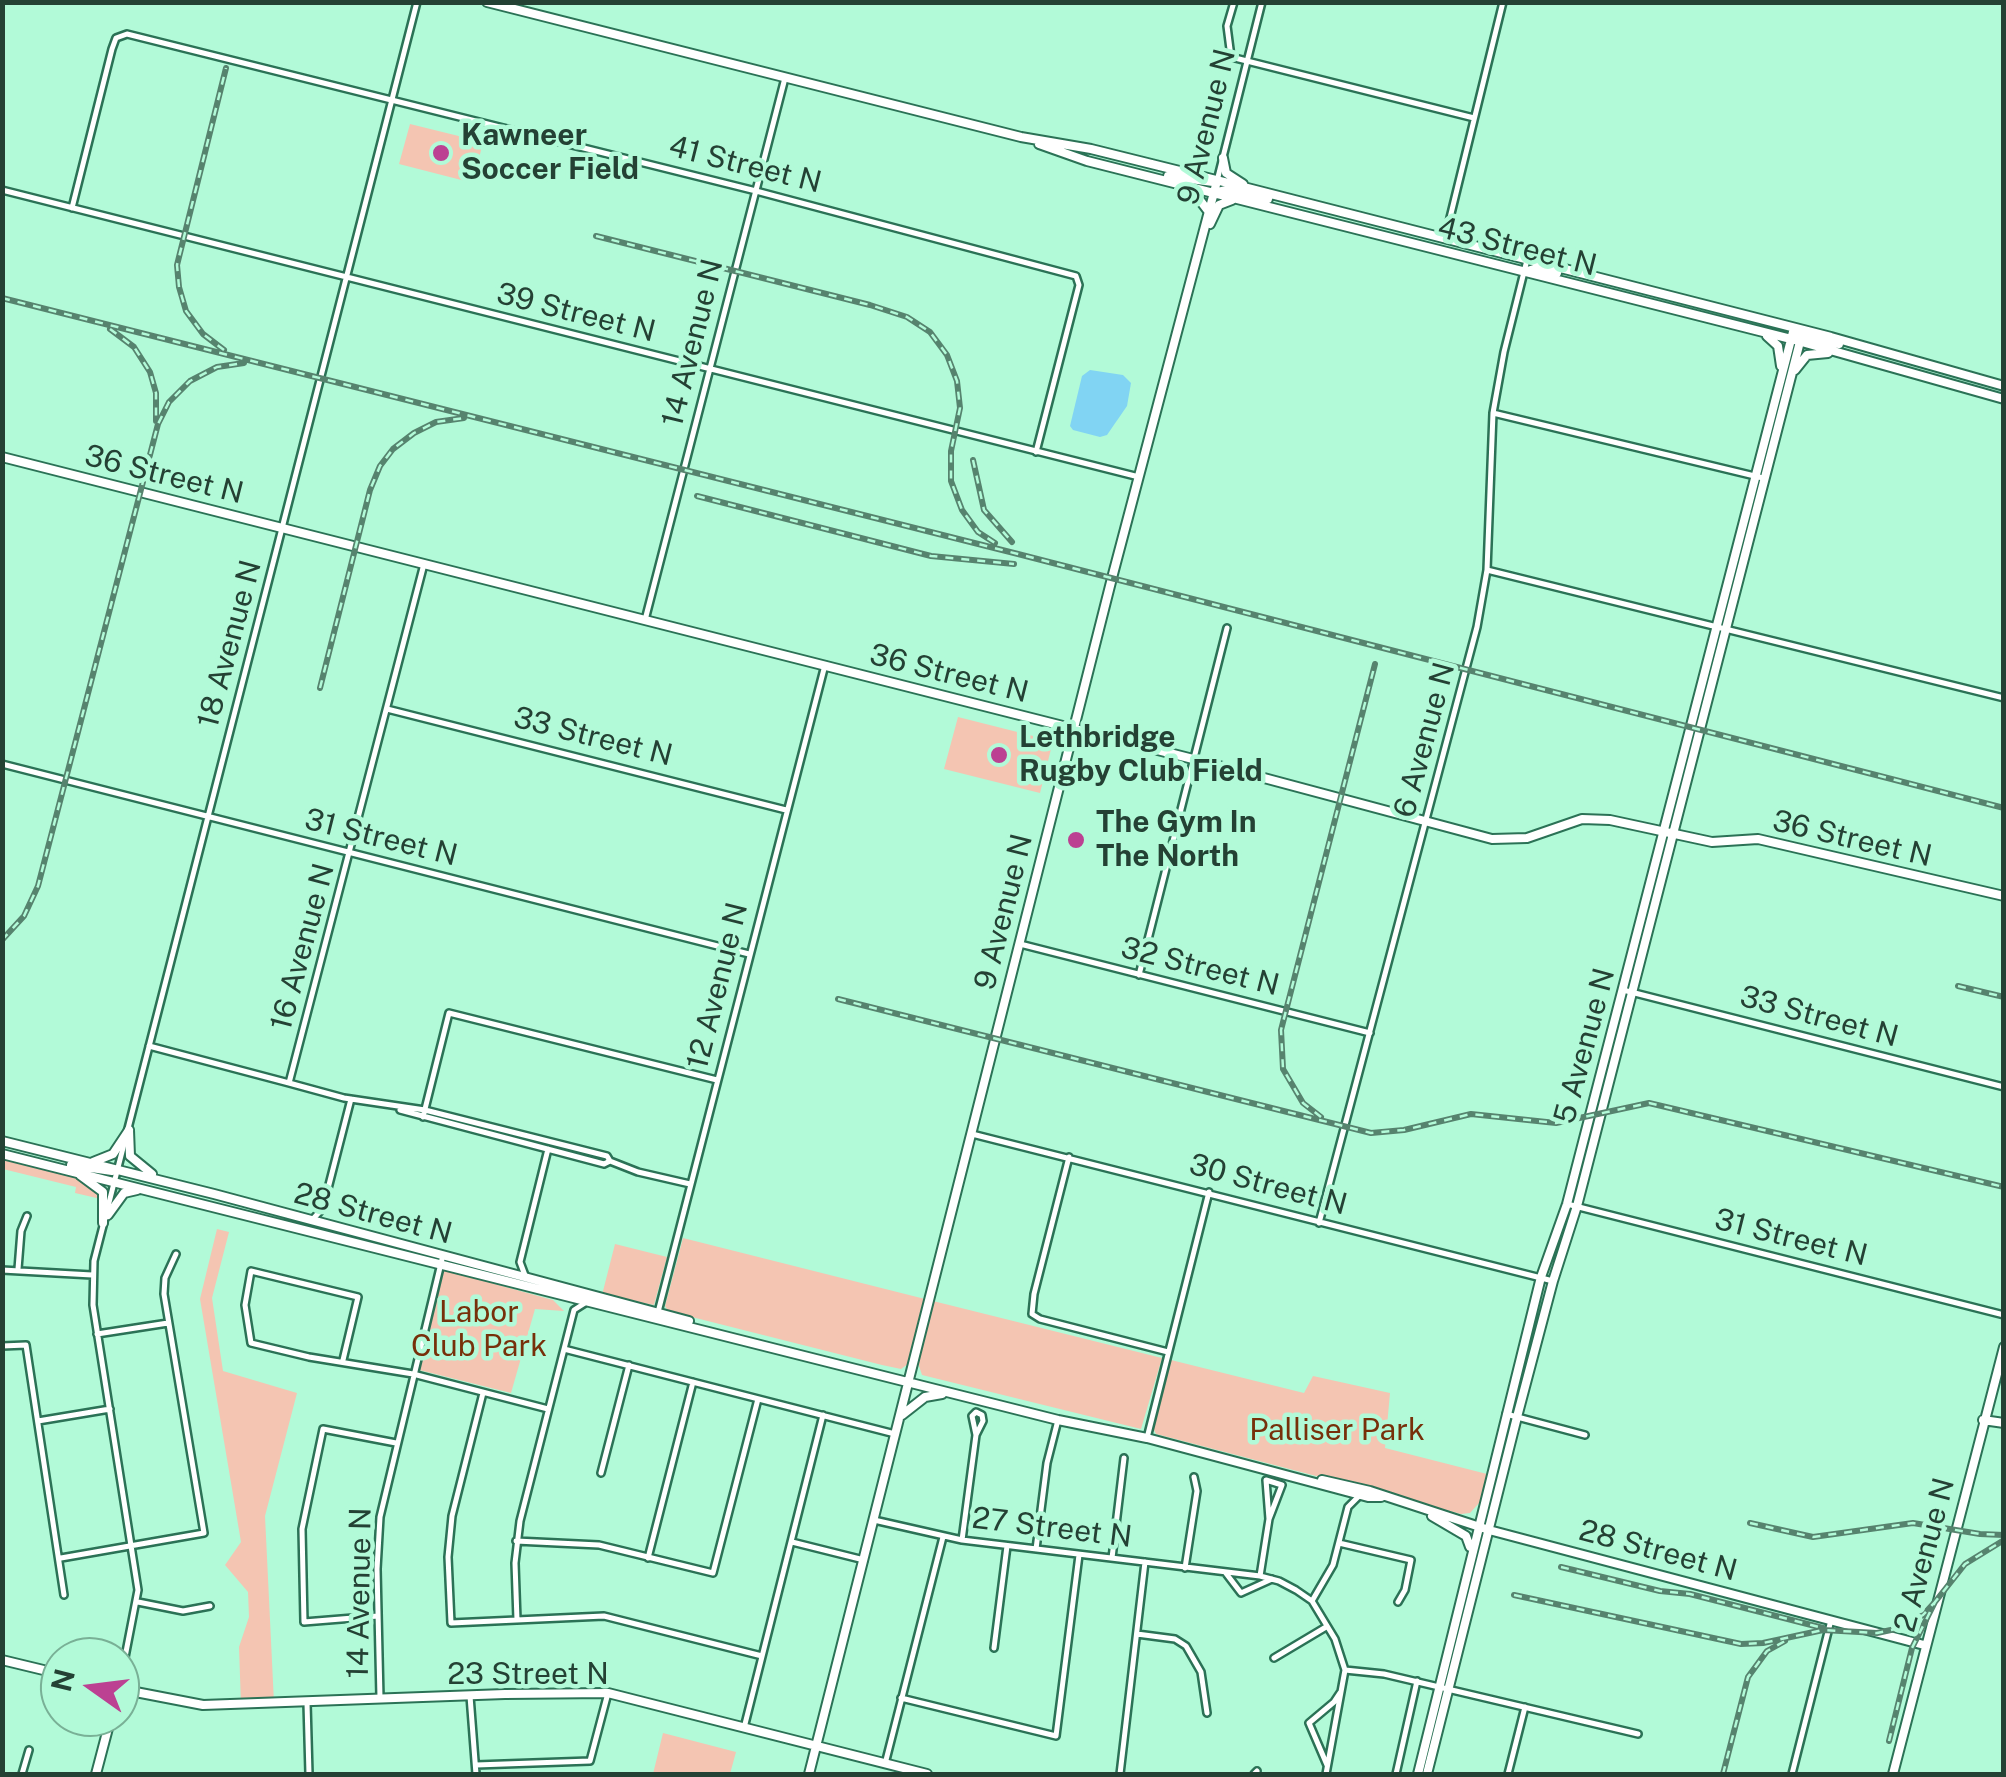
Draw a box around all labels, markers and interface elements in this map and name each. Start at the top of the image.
street label: 9 Avenue N [1170,46,1244,208]
place label: Kawneer Soccer Field [461,118,639,188]
street label: 41 Street N [665,129,825,201]
marker: Kawneer Soccer Field [430,142,452,164]
street label: 43 Street N [1434,210,1600,284]
street label: 14 Avenue N [655,256,731,430]
street label: 39 Street N [493,276,659,350]
street label: 36 Street N [81,438,247,512]
street label: 18 Avenue N [190,556,270,732]
street label: 36 Street N [866,637,1032,711]
street label: 6 Avenue N [1387,659,1463,821]
street label: 33 Street N [510,700,676,774]
place label: Lethbridge Rugby Club Field [1019,720,1263,790]
marker: Lethbridge Rugby Club Field [988,744,1010,766]
street label: 31 Street N [301,802,461,874]
street label: 36 Street N [1769,803,1935,875]
place label: The Gym In The North [1096,805,1257,876]
marker: The Gym In The North [1065,829,1087,851]
street label: 9 Avenue N [967,831,1041,993]
street label: 16 Avenue N [263,860,343,1034]
street label: 12 Avenue N [680,899,756,1073]
street label: 32 Street N [1117,930,1283,1004]
street label: 5 Avenue N [1547,964,1623,1128]
street label: 33 Street N [1736,979,1902,1055]
street label: 30 Street N [1185,1147,1351,1223]
street label: 28 Street N [290,1176,456,1252]
street label: 31 Street N [1711,1202,1871,1274]
park label: Labor Club Park [411,1295,547,1366]
park label: Palliser Park [1249,1413,1425,1449]
street label: 2 Avenue N [1887,1474,1963,1636]
street label: 27 Street N [970,1500,1134,1556]
street label: 14 Avenue N [341,1507,379,1679]
street label: 28 Street N [1575,1513,1741,1589]
north arrow [40,1637,140,1737]
street label: 23 Street N [447,1657,609,1693]
text: N [44,1665,81,1695]

